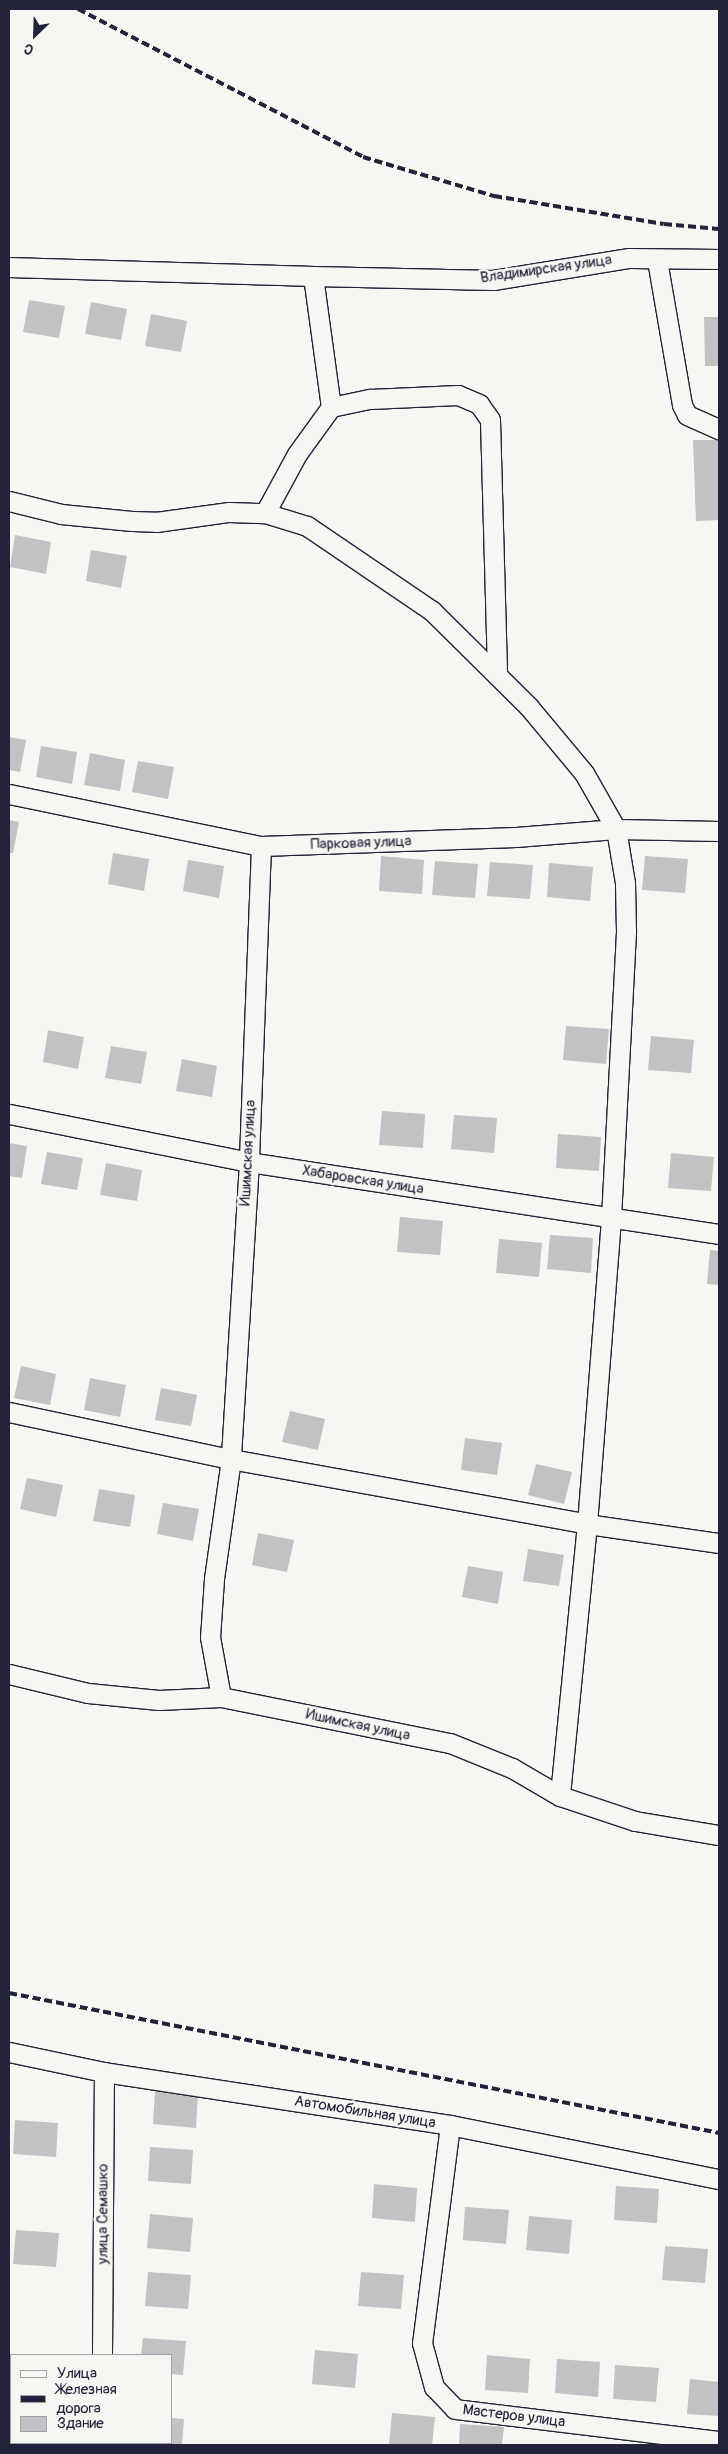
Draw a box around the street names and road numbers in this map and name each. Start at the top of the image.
street label: Владимирская улица [479,251,613,287]
street label: Парковая улица [310,832,412,854]
street label: Ишимская улица [236,1100,260,1206]
street label: Хабаровская улица [301,1162,425,1198]
street label: Ишимская улица [304,1705,412,1745]
street label: Автомобильная улица [293,2092,437,2132]
street label: улица Семашко [94,2164,112,2264]
street label: Мастеров улица [462,2401,566,2431]

